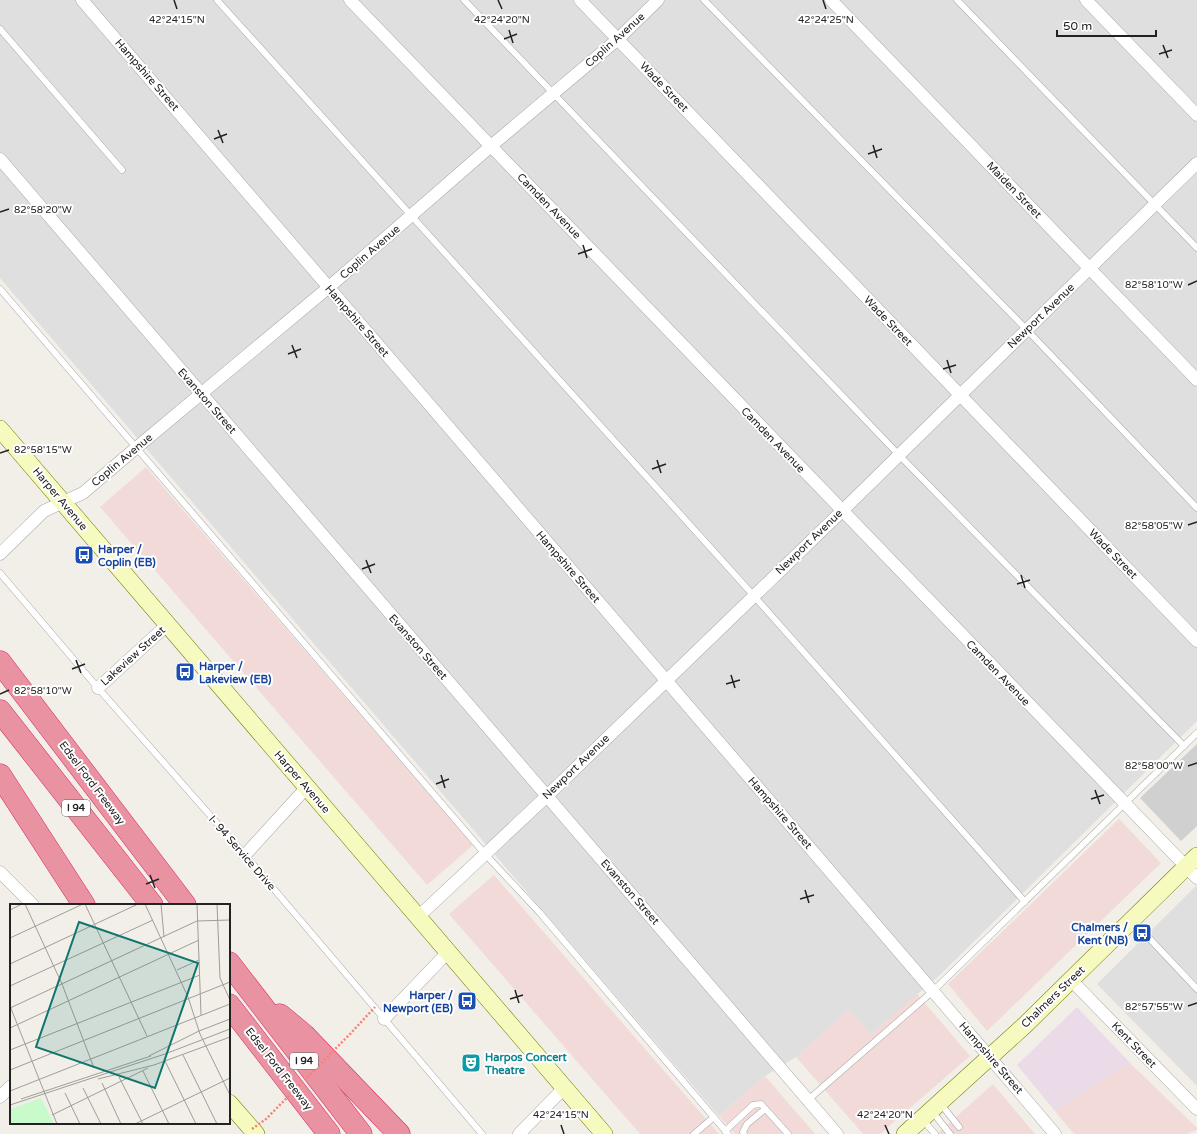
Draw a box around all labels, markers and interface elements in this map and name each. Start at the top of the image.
street label: Coplin Avenue [583,10,647,70]
scale bar [1057,12,1156,38]
text: 42°24'15"N [149,14,205,26]
text: 42°24'20"N [474,14,530,26]
text: 42°24'25"N [798,14,854,26]
text: 50 m [1063,19,1092,33]
street label: Hampshire Street [112,36,182,114]
street label: Wade Street [637,59,691,115]
street label: Maiden Street [984,159,1044,221]
street label: Camden Avenue [514,171,584,241]
text: 82°58'20"W [14,204,72,216]
street label: Coplin Avenue [337,222,403,282]
text: 82°58'10"W [1125,279,1183,291]
street label: Newport Avenue [1005,281,1077,351]
street label: Hampshire Street [322,282,392,360]
street label: Wade Street [861,293,915,349]
street label: Evanston Street [175,366,239,436]
street label: Camden Avenue [738,405,808,475]
street label: Coplin Avenue [89,431,155,489]
text: 82°58'15"W [14,444,72,456]
street label: Harper Avenue [30,465,90,533]
street label: Newport Avenue [773,507,845,577]
text: 82°58'05"W [1125,520,1183,532]
street label: Wade Street [1086,526,1140,582]
street label: Hampshire Street [533,528,603,606]
place label: Harper / Coplin (EB) [98,543,156,570]
bus stop icon: Harper / Coplin (EB) [73,544,95,566]
street label: Evanston Street [386,612,450,682]
street label: Lakeview Street [98,624,168,688]
street label: Camden Avenue [963,638,1033,708]
place label: Harper / Lakeview (EB) [199,660,272,686]
bus stop icon: Harper / Lakeview (EB) [174,661,196,683]
text: 82°58'10"W [14,685,72,697]
street label: Newport Avenue [540,732,612,802]
street label: Edsel Ford Freeway [56,739,128,827]
street label: Harper Avenue [271,748,333,816]
text: 82°58'00"W [1125,760,1183,772]
street label: Hampshire Street [745,774,815,852]
road number: I 94 [62,800,90,816]
street label: I- 94 Service Drive [206,813,278,893]
street label: Evanston Street [598,857,662,927]
inset map [10,904,230,1124]
place label: Chalmers / Kent (NB) [1071,921,1129,947]
bus stop icon: Chalmers / Kent (NB) [1131,922,1153,944]
street label: Chalmers Street [1018,963,1088,1031]
place label: Harper / Newport (EB) [383,989,454,1016]
bus stop icon: Harper / Newport (EB) [456,990,478,1012]
text: 82°57'55"W [1125,1001,1183,1013]
street label: Hampshire Street [956,1019,1026,1097]
street label: Kent Street [1109,1019,1159,1071]
street label: Edsel Ford Freeway [243,1025,315,1113]
place label: Harpos Concert Theatre [484,1051,568,1077]
theatre icon: Harpos Concert Theatre [460,1052,482,1074]
road number: I 94 [290,1053,318,1069]
text: 42°24'15"N [533,1109,589,1121]
text: 42°24'20"N [857,1109,913,1121]

